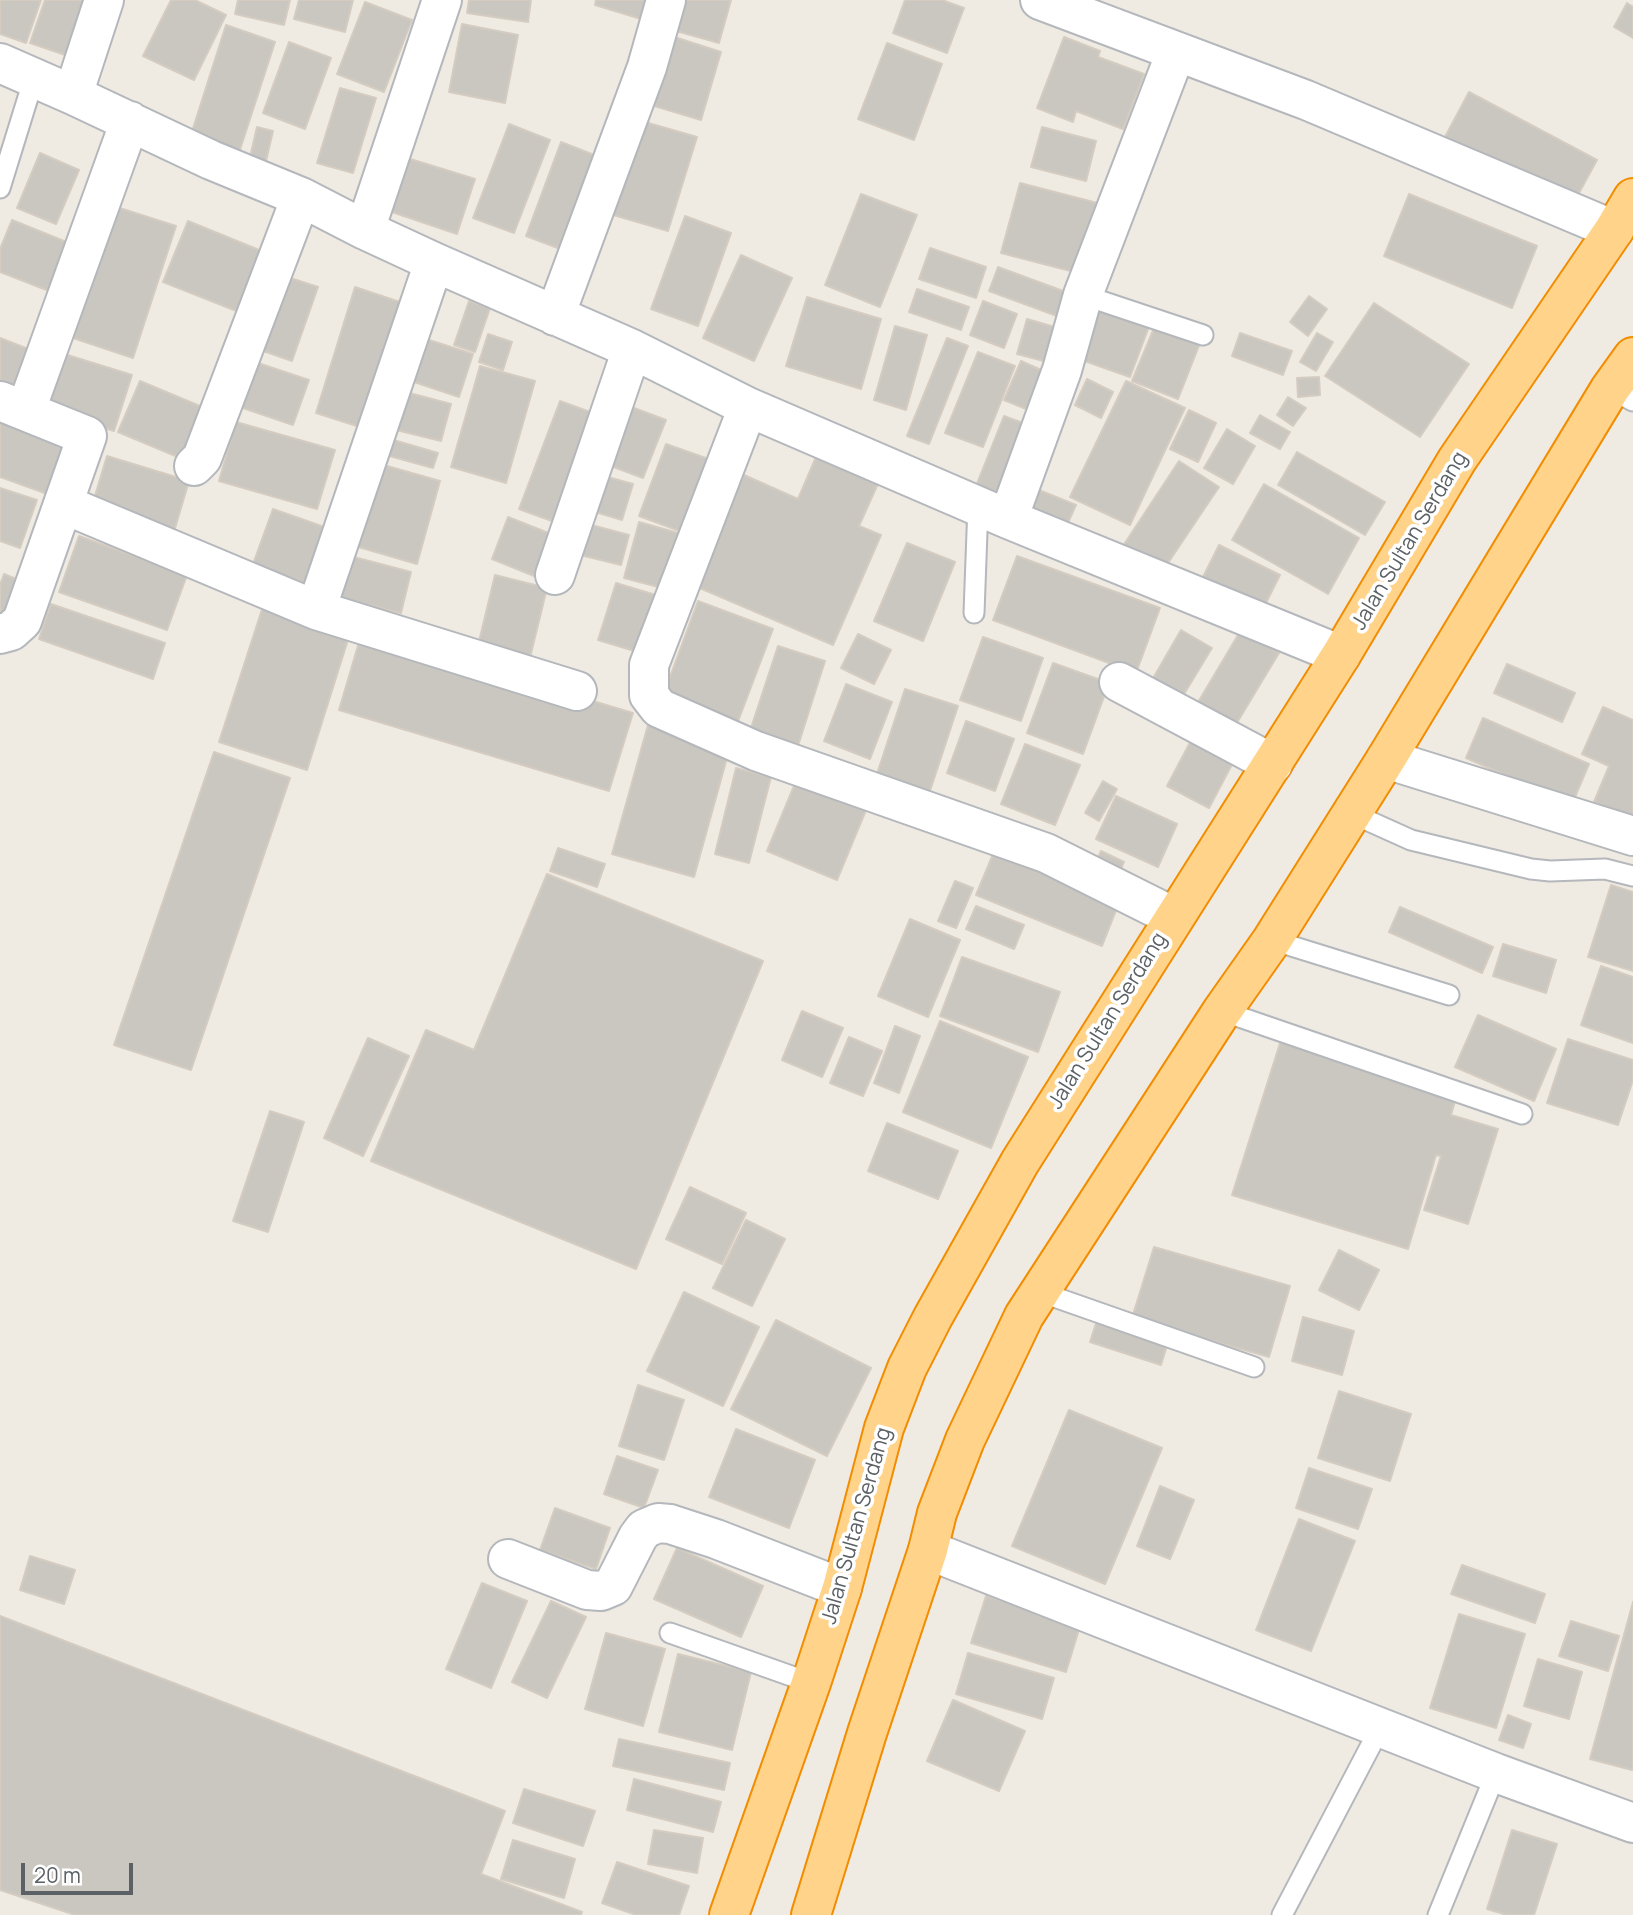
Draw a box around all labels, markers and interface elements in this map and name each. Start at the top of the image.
street label: Jalan Sultan Serdang [1347,447,1473,635]
street label: Jalan Sultan Serdang [1043,928,1173,1114]
street label: Jalan Sultan Serdang [817,1425,897,1627]
scale bar [24,1848,136,1892]
text: 20 m [34,1861,81,1889]

